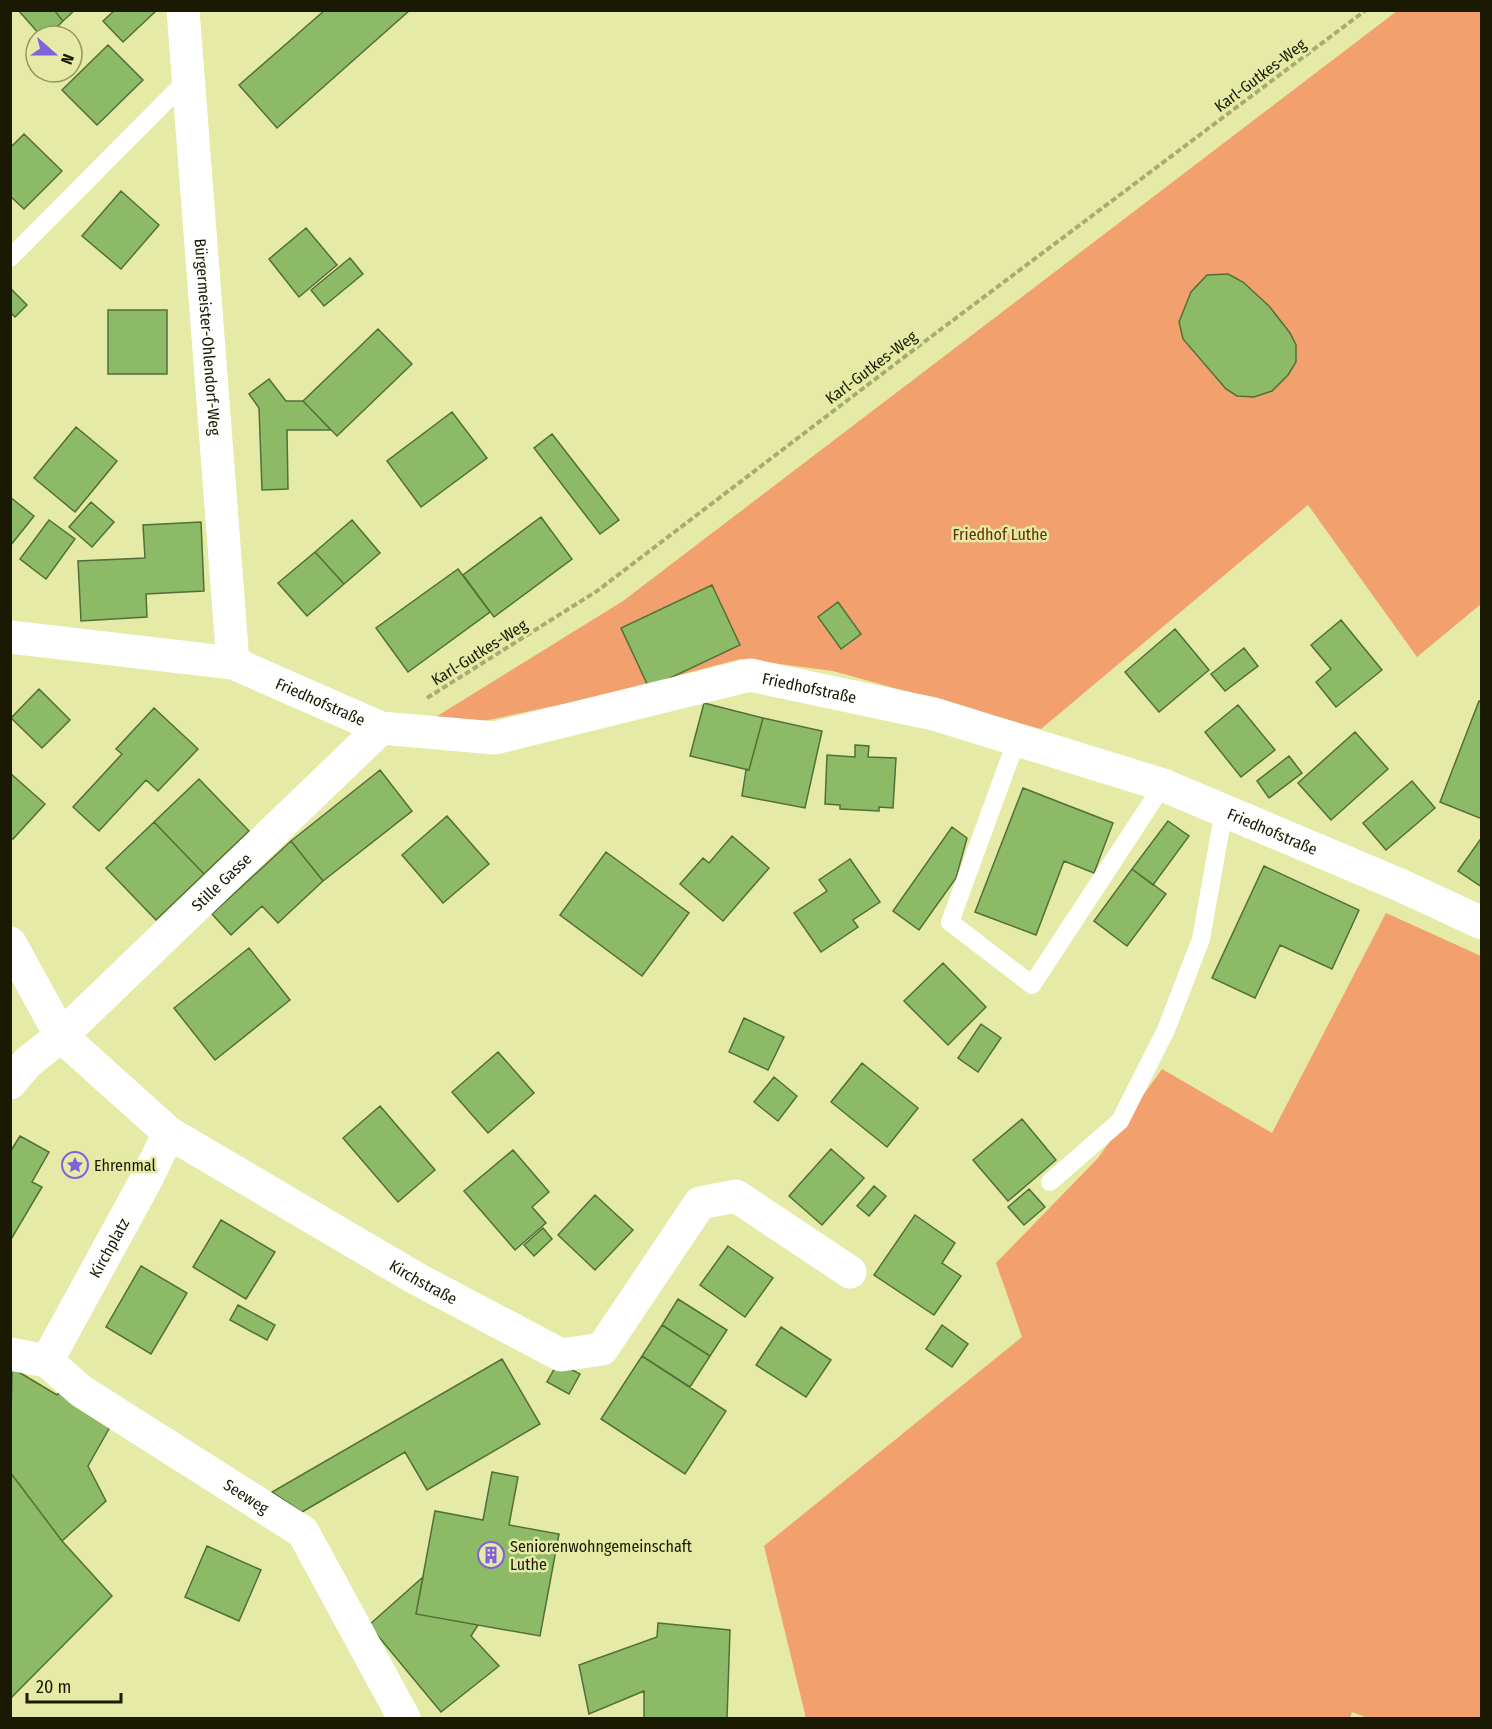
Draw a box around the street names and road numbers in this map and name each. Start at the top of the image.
street label: Karl-Gutkes-Weg [1211,35,1310,116]
street label: Bürgermeister-Ohlendorf-Weg [191,238,225,437]
street label: Karl-Gutkes-Weg [822,327,921,408]
street label: Karl-Gutkes-Weg [428,615,531,690]
street label: Friedhofstraße [760,669,858,707]
street label: Friedhofstraße [273,674,368,730]
street label: Friedhofstraße [1225,804,1320,859]
street label: Stille Gasse [188,849,255,915]
street label: Kirchplatz [85,1215,133,1281]
street label: Kirchstraße [386,1256,460,1309]
street label: Seeweg [220,1475,273,1518]

